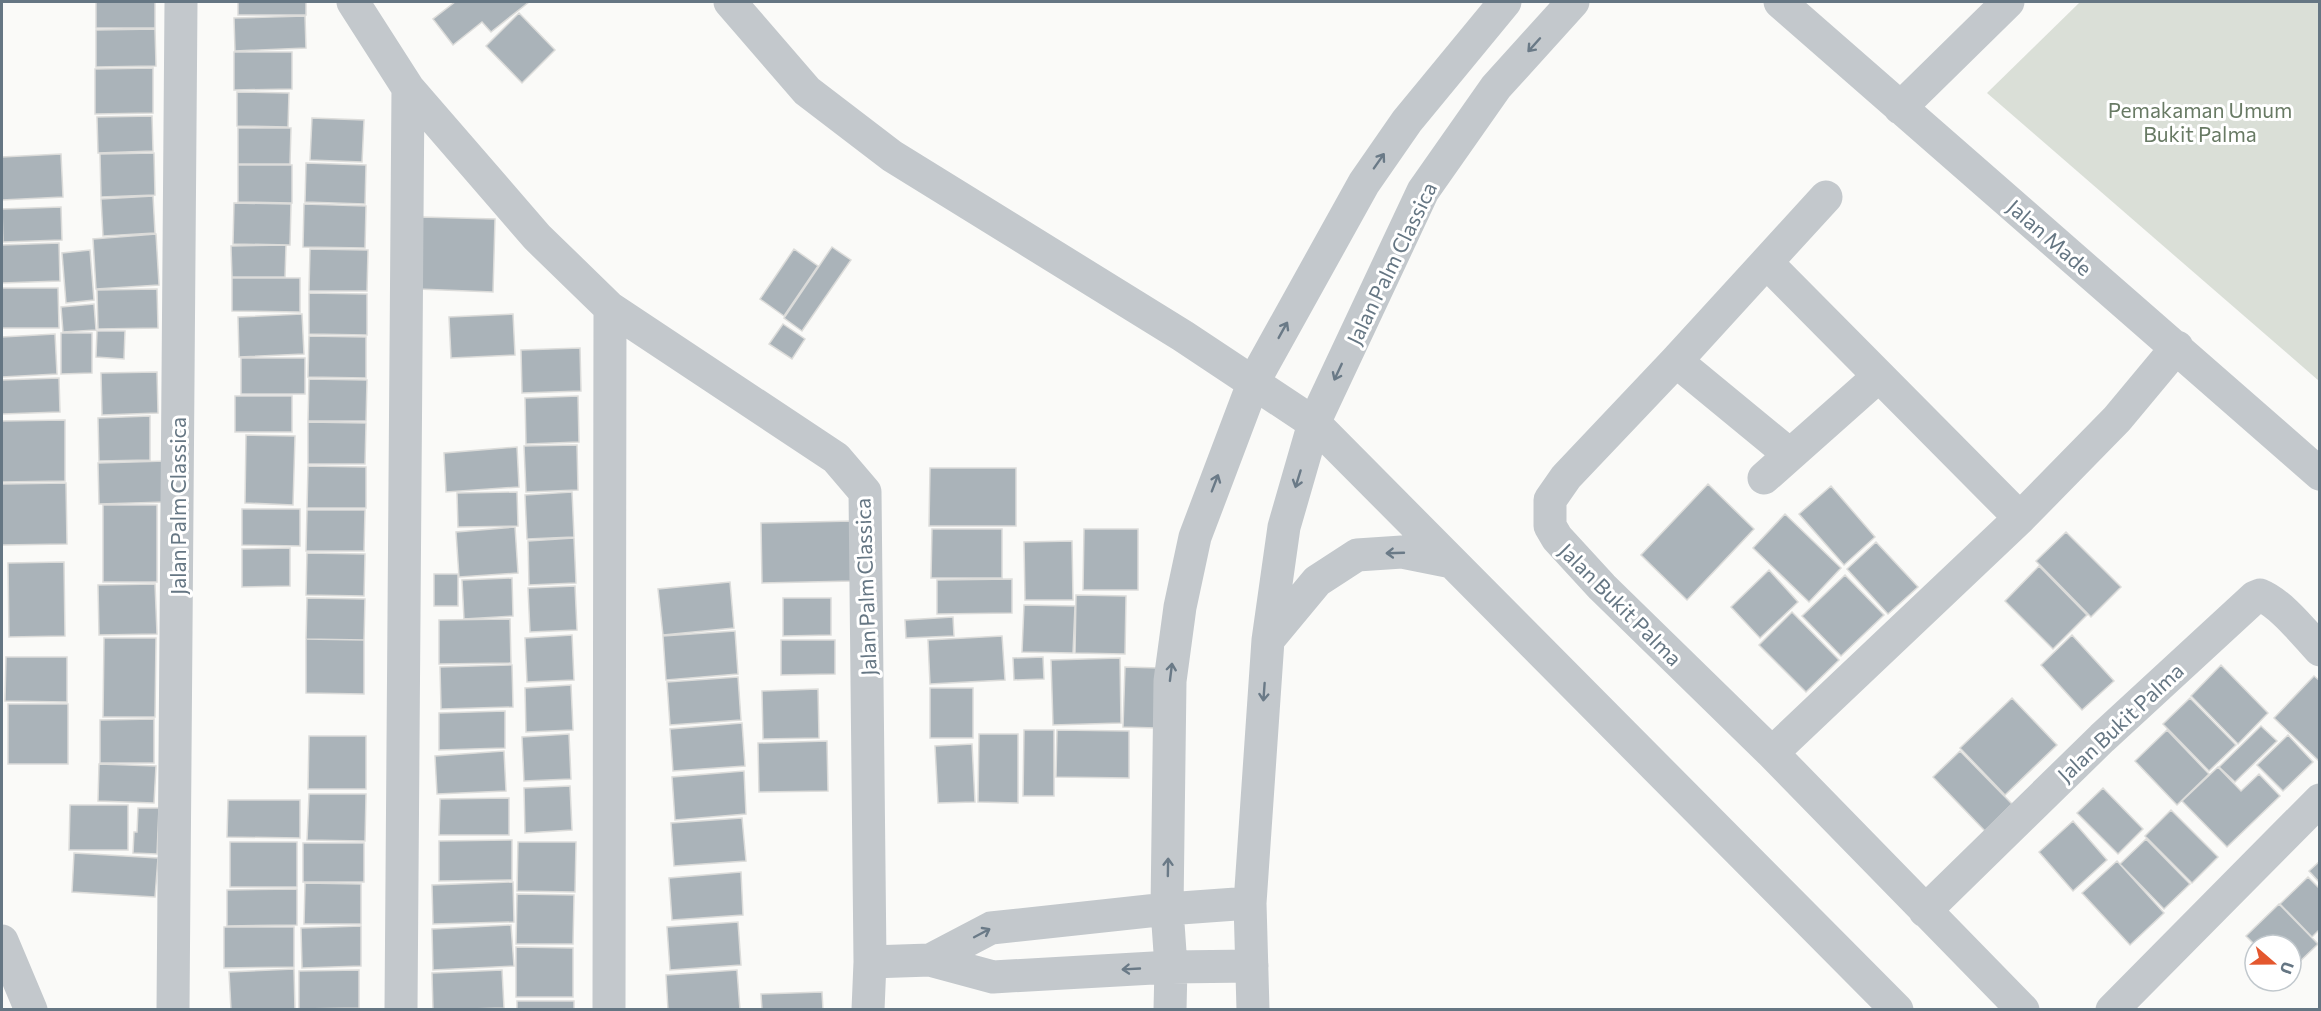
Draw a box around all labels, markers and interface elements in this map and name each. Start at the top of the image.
one-way arrow [1527,37,1541,52]
park label: Pemakaman Umum Bukit Palma [2108,97,2292,146]
one-way arrow [1374,153,1386,170]
street label: Jalan Palm Classica [1341,178,1441,348]
street label: Jalan Made [2003,194,2097,280]
one-way arrow [1277,322,1289,339]
one-way arrow [1332,363,1344,381]
street label: Jalan Palm Classica [165,417,190,595]
one-way arrow [1292,469,1303,488]
one-way arrow [1211,474,1222,493]
street label: Jalan Palm Classica [849,498,881,676]
street label: Jalan Bukit Palma [1555,538,1687,670]
one-way arrow [1385,547,1405,558]
street label: Jalan Bukit Palma [2052,657,2188,787]
one-way arrow [1166,663,1177,683]
one-way arrow [1258,681,1269,701]
one-way arrow [1162,858,1173,878]
one-way arrow [973,927,990,939]
north arrow [2243,933,2303,993]
text: U [2277,960,2298,977]
one-way arrow [1122,964,1142,975]

